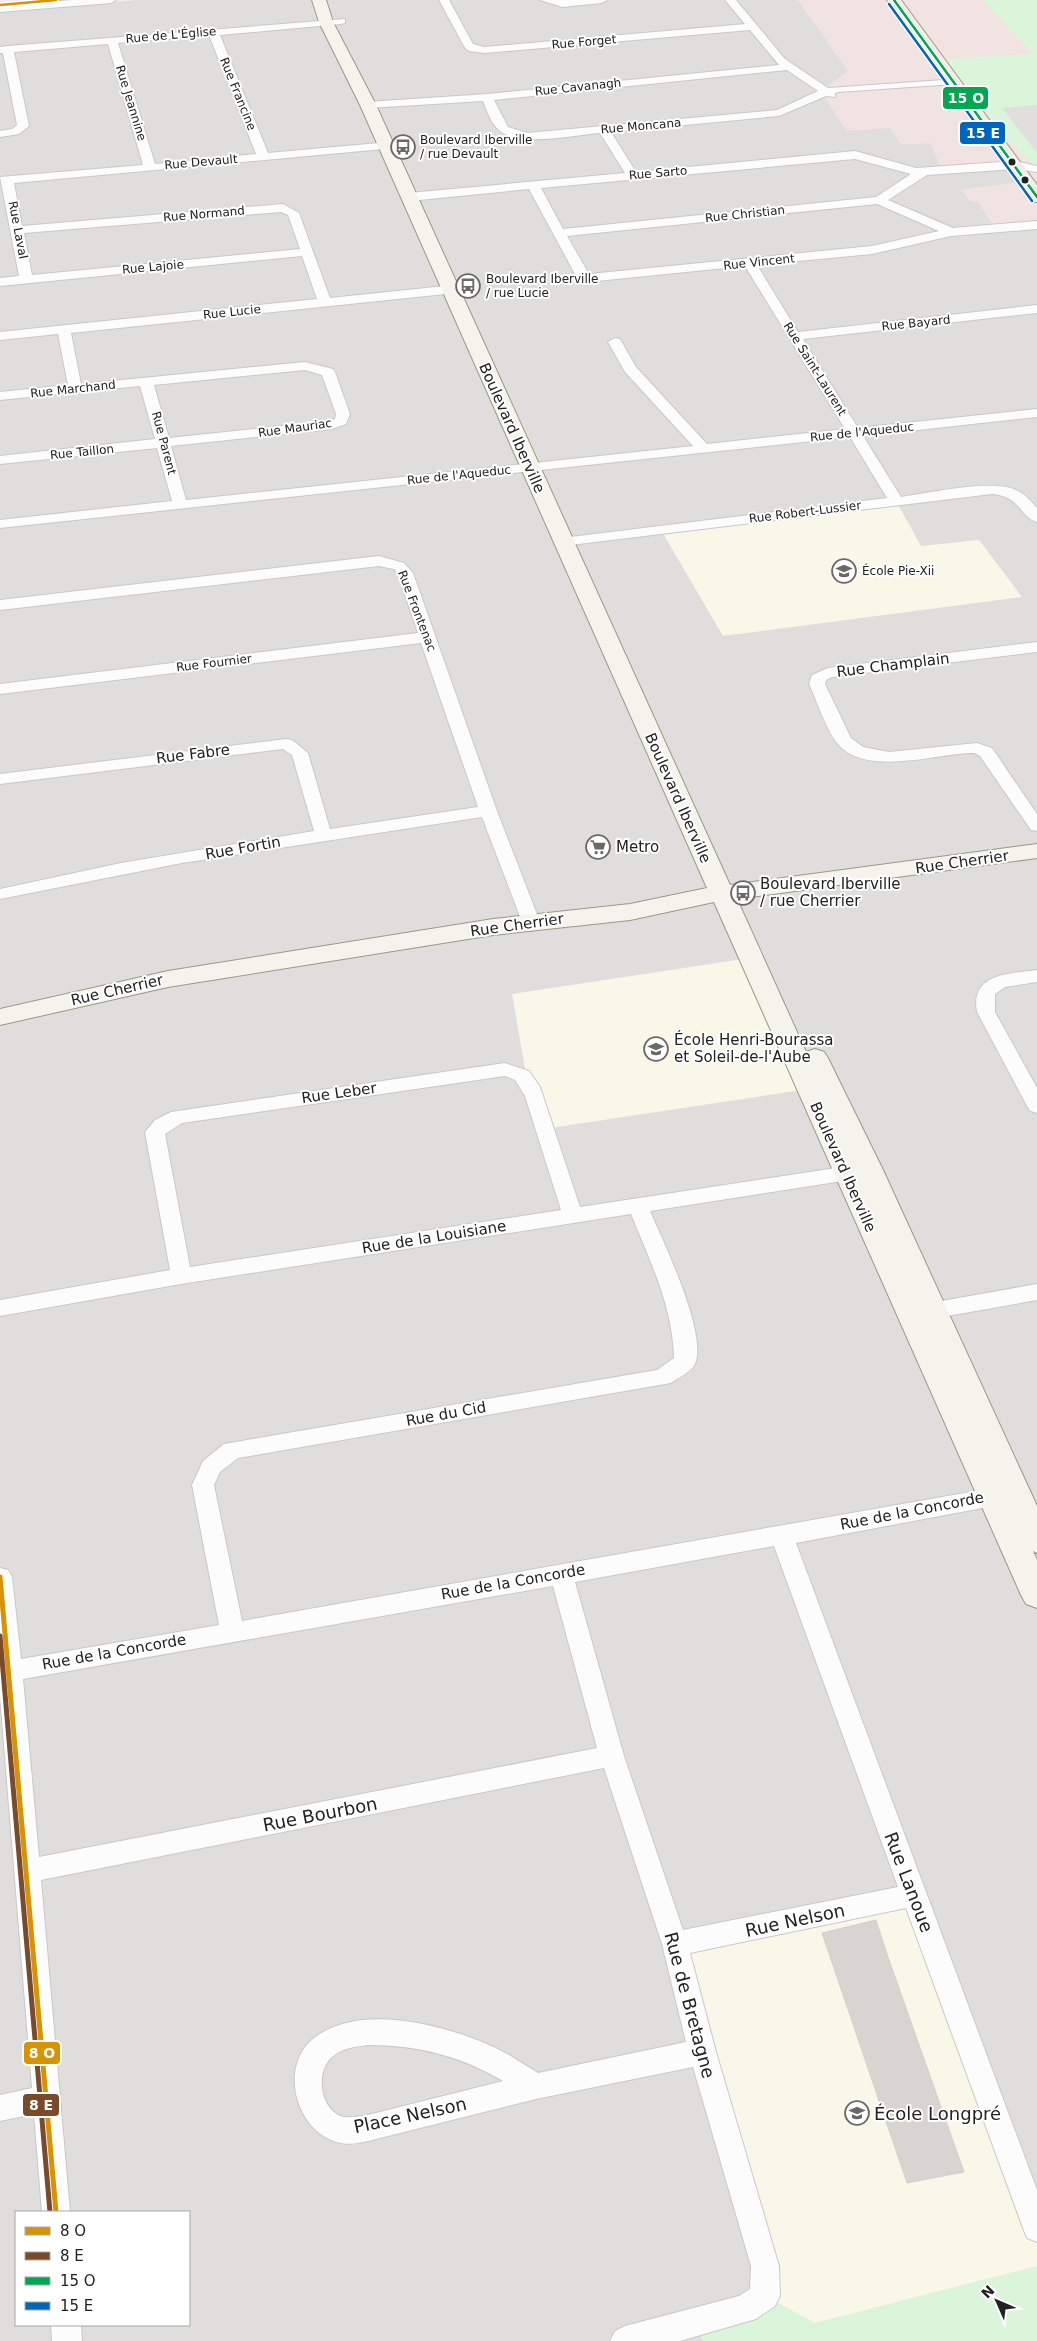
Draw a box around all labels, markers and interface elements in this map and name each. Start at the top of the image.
street label: Rue de L'Église [125,23,217,46]
street label: Rue Forget [551,32,617,52]
street label: Rue Francine [217,55,259,133]
street label: Rue Jeannine [113,63,149,143]
street label: Rue Cavanagh [534,75,622,99]
line badge: 15 O [942,86,989,110]
text: 15 O [948,90,984,106]
street label: Rue Moncana [600,116,682,136]
line badge: 15 E [959,121,1006,145]
text: 15 E [966,125,1000,141]
place label: Boulevard Iberville / rue Devault [420,133,532,161]
bus stop icon: Boulevard Iberville / rue Devault [390,134,416,160]
street label: Rue Devault [164,152,238,172]
unlabelled marker [1007,157,1017,167]
street label: Rue Sarto [628,163,688,183]
unlabelled marker [1020,175,1030,185]
street label: Rue Laval [6,200,30,260]
street label: Rue Normand [163,203,245,225]
street label: Rue Christian [704,203,786,225]
street label: Rue Vincent [723,251,796,273]
street label: Rue Lajoie [121,257,185,277]
place label: Boulevard Iberville / rue Lucie [486,272,598,300]
bus stop icon: Boulevard Iberville / rue Lucie [455,273,481,299]
street label: Rue Lucie [202,302,262,322]
street label: Rue Bayard [881,312,951,334]
street label: Rue Saint-Laurent [781,320,850,419]
street label: Boulevard Iberville [475,360,549,496]
street label: Rue Marchand [30,378,116,400]
street label: Rue Parent [149,410,179,476]
street label: Rue Mauriac [257,416,333,440]
street label: Rue de l'Aqueduc [809,420,915,444]
street label: Rue Taillon [49,442,115,462]
street label: Rue de l'Aqueduc [406,463,512,487]
street label: Rue Robert-Lussier [748,498,862,526]
school or university icon: École Pie-Xii [831,558,857,584]
place label: École Pie-Xii [862,563,934,578]
street label: Rue Frontenac [395,568,439,654]
street label: Rue Champlain [836,649,950,681]
street label: Rue Fournier [175,651,253,675]
street label: Boulevard Iberville [641,730,715,866]
street label: Rue Fabre [155,741,231,767]
street label: Rue Fortin [204,833,282,863]
supermarket icon: Metro [585,834,611,860]
place label: Metro [616,838,659,856]
street label: Rue Cherrier [914,846,1011,877]
place label: Boulevard Iberville / rue Cherrier [760,875,901,910]
bus stop icon: Boulevard Iberville / rue Cherrier [730,880,756,906]
street label: Rue Cherrier [469,909,566,940]
street label: Rue Cherrier [69,970,166,1009]
place label: École Henri-Bourassa et Soleil-de-l'Aube [674,1030,833,1066]
school or university icon: École Henri-Bourassa et Soleil-de-l'Aube [643,1036,669,1062]
street label: Rue Leber [300,1079,378,1107]
street label: Boulevard Iberville [806,1099,880,1235]
street label: Rue de la Louisiane [361,1217,507,1257]
street label: Rue du Cid [404,1398,488,1430]
street label: Rue de la Concorde [839,1488,985,1534]
street label: Rue de la Concorde [439,1560,587,1604]
street label: Rue de la Concorde [40,1630,188,1674]
street label: Rue Bourbon [261,1793,379,1835]
street label: Rue Lanoue [880,1829,938,1935]
street label: Rue Nelson [743,1899,847,1941]
street label: Rue de Bretagne [660,1930,720,2080]
line badge: 8 O [23,2041,61,2065]
text: 8 O [29,2045,55,2061]
line badge: 8 E [22,2093,60,2117]
street label: Place Nelson [352,2093,468,2137]
text: 8 E [29,2097,53,2113]
school or university icon: École Longpré [844,2100,870,2126]
place label: École Longpré [874,2103,1001,2124]
legend [15,2211,190,2326]
text: 8 O [60,2222,86,2240]
text: 8 E [60,2247,84,2265]
text: 15 O [60,2272,96,2290]
north arrow [972,2276,1022,2326]
text: N [978,2282,998,2302]
text: 15 E [60,2297,93,2315]

